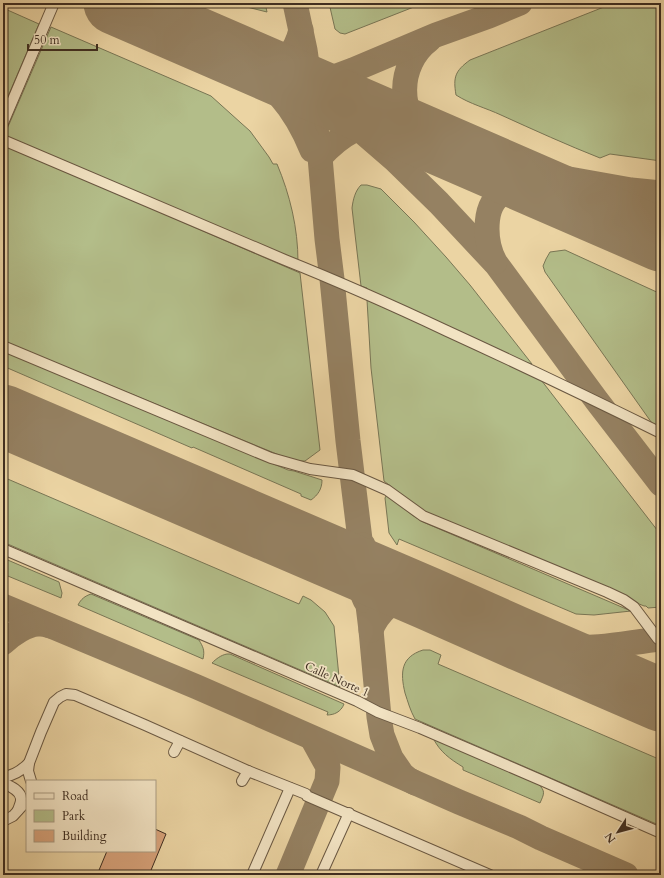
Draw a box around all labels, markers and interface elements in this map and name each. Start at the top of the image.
scale bar [28,26,97,52]
text: 50 m [34,32,61,48]
street label: Calle Norte 1 [302,658,372,700]
legend [26,780,156,852]
text: Road [62,788,89,804]
text: Park [62,808,86,824]
north arrow [598,812,638,852]
text: Building [62,828,107,844]
text: N [601,829,619,846]

